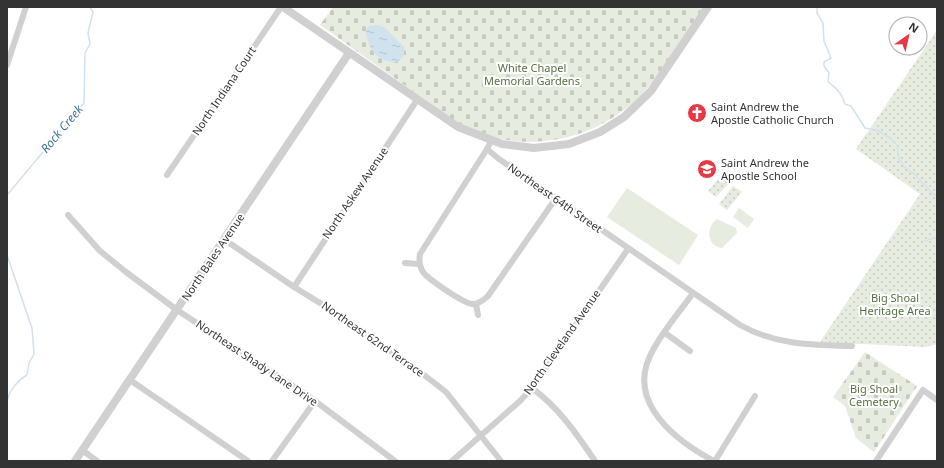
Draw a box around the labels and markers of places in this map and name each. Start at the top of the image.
place label: Saint Andrew the Apostle Catholic Church [711,99,834,127]
church icon: Saint Andrew the Apostle Catholic Church [686,102,708,124]
place label: Saint Andrew the Apostle School [721,155,809,183]
school or university icon: Saint Andrew the Apostle School [696,158,718,180]

